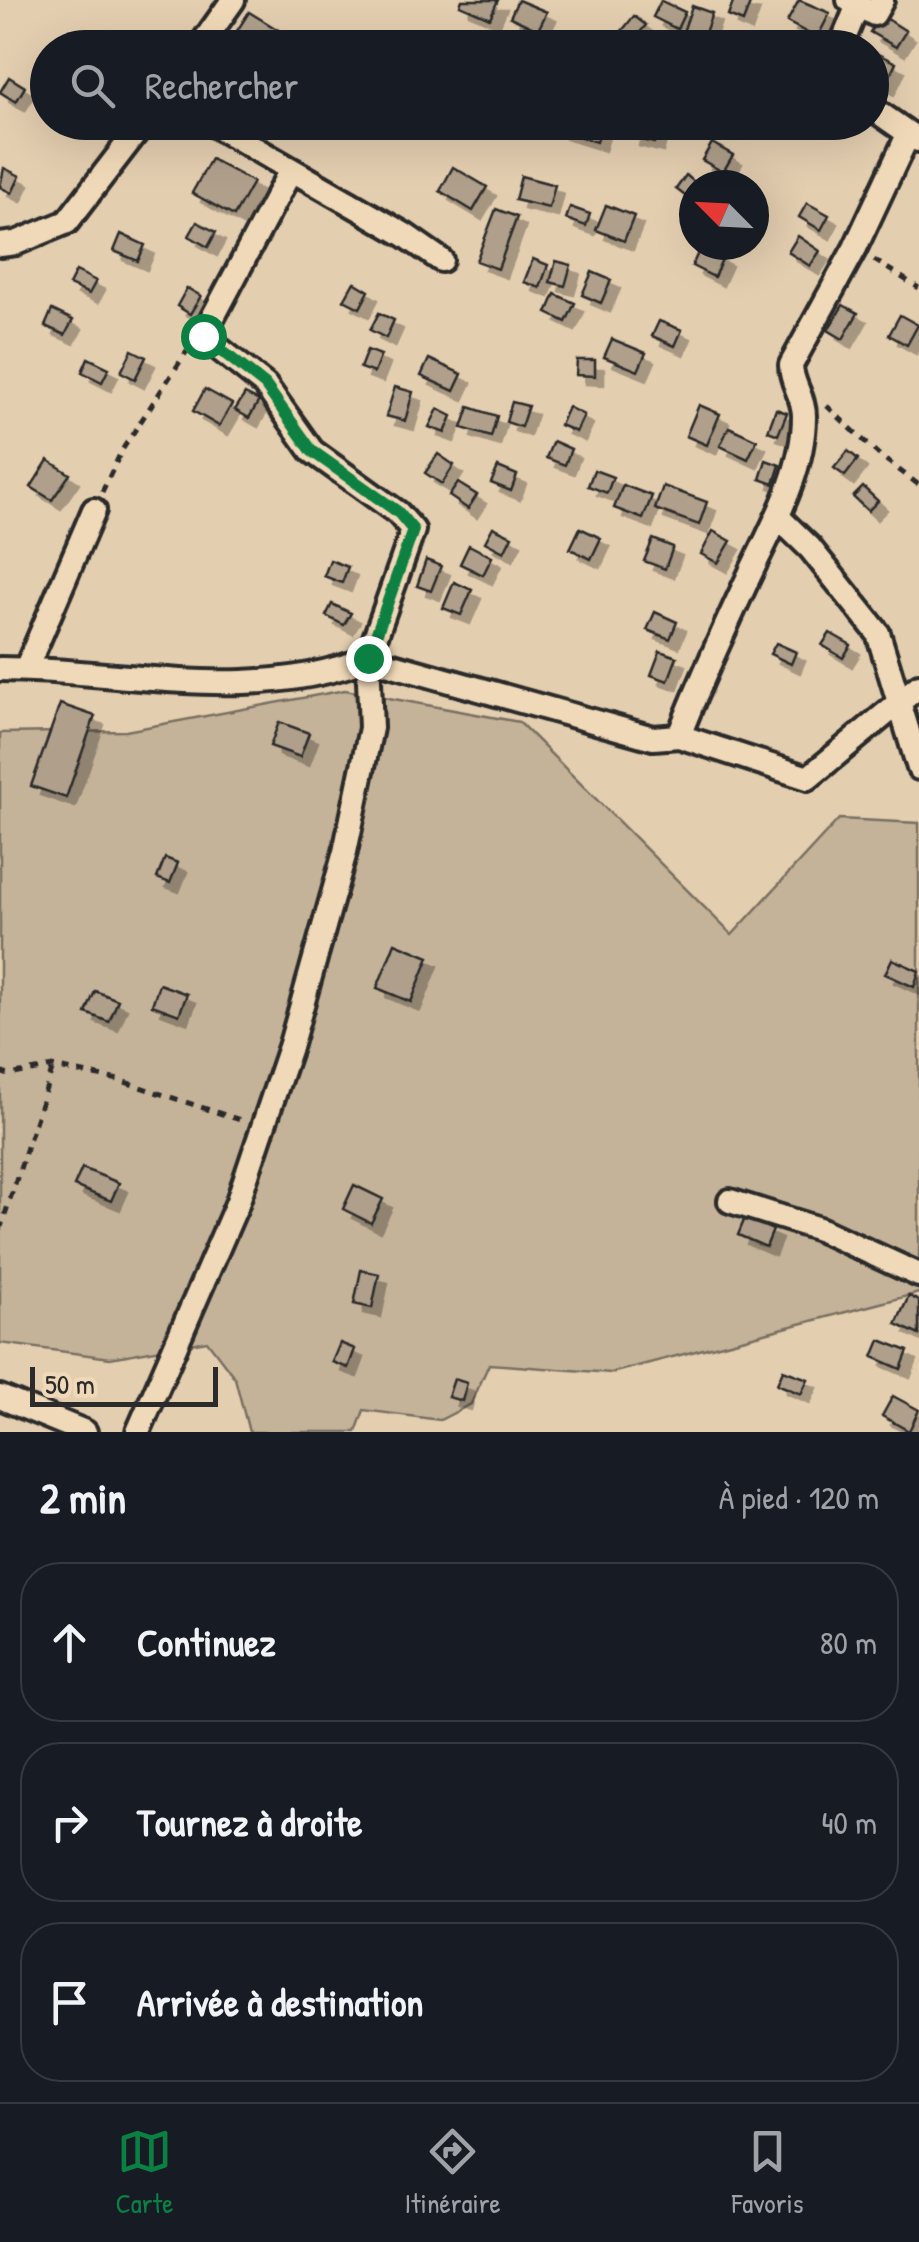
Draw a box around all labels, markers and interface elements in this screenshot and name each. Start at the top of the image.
search box [30,30,889,140]
icon: search [65,58,120,113]
text: Rechercher [145,59,298,111]
north arrow [679,170,769,260]
route start [181,314,227,360]
route end [346,636,392,682]
scale bar [30,1362,218,1406]
text: 50 m [45,1365,95,1403]
text: 2 min [40,1469,126,1526]
text: À pied · 120 m [719,1476,879,1519]
icon: ahead [42,1615,97,1670]
text: Continuez [137,1616,276,1668]
text: 80 m [820,1621,877,1664]
icon: right [42,1795,97,1850]
text: Tournez à droite [137,1796,362,1848]
text: 40 m [822,1801,877,1844]
icon: arrive [42,1975,97,2030]
text: Arrivée à destination [137,1976,423,2028]
tab: Carte [116,2124,173,2222]
tab: Itinéraire [404,2124,501,2222]
tab: Favoris [732,2124,803,2222]

